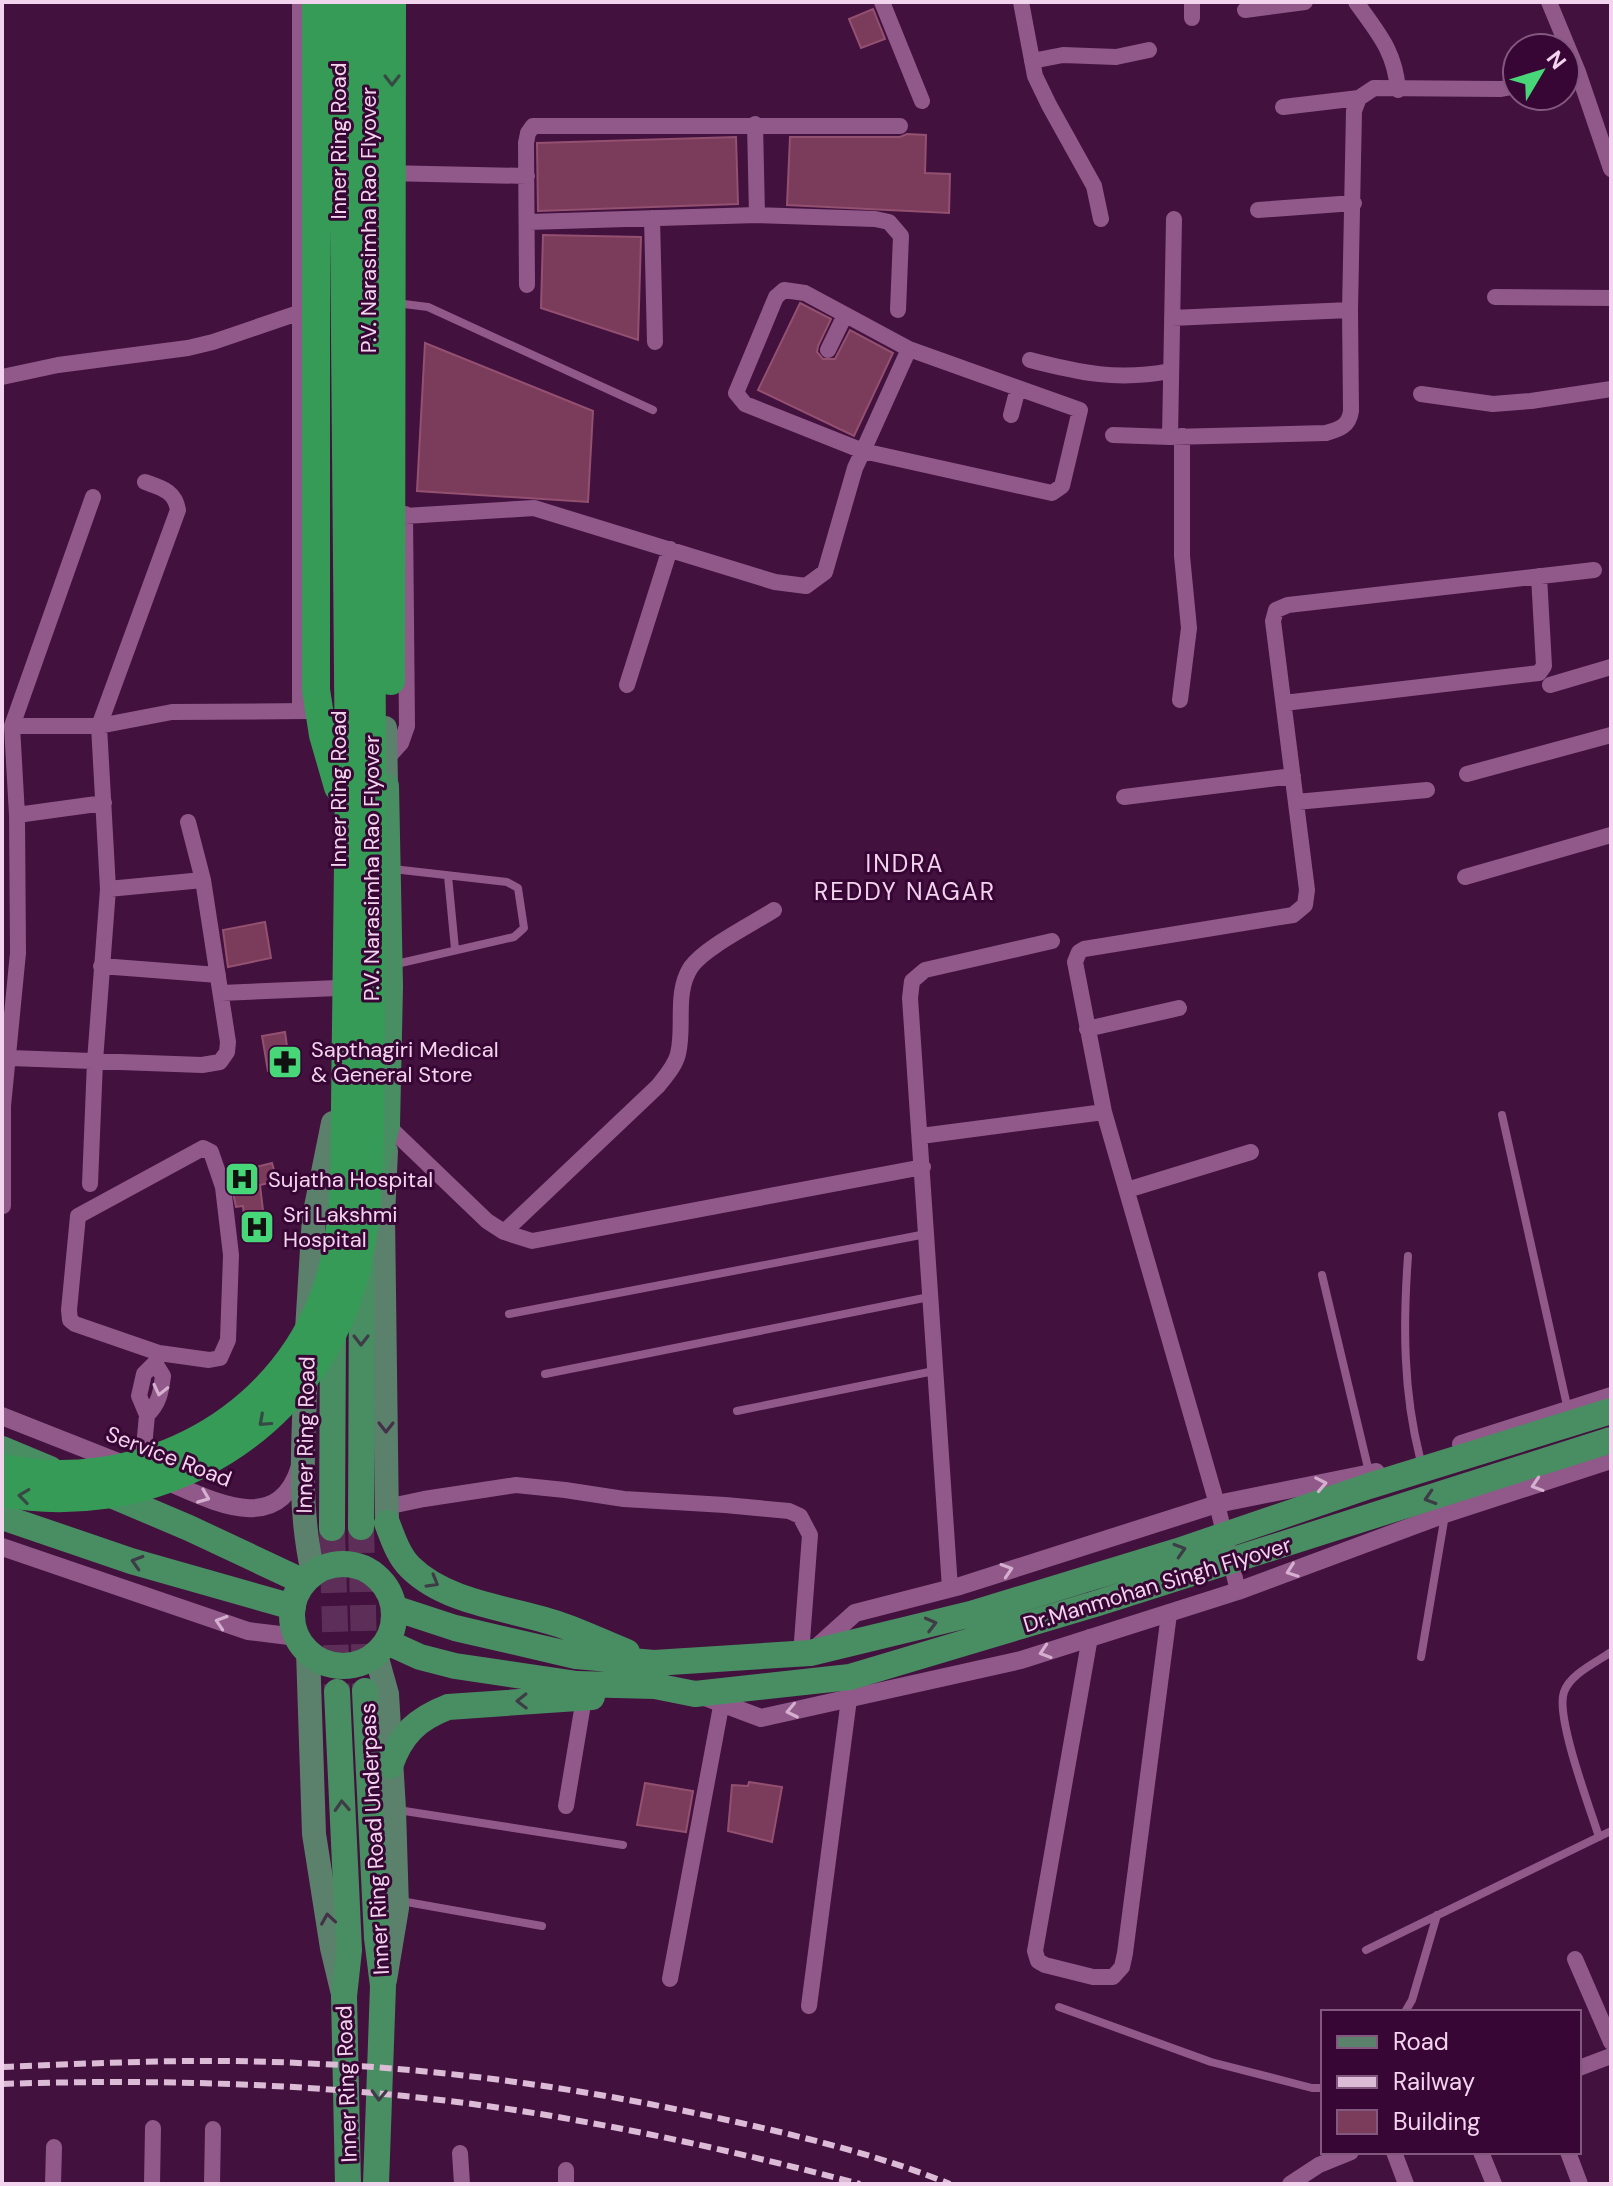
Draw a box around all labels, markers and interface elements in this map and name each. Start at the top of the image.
north arrow [1501,32,1581,112]
text: N [1540,45,1573,75]
street label: Inner Ring Road [324,62,353,220]
one-way arrow [383,74,401,87]
street label: P.V. Narasimha Rao Flyover [354,87,383,353]
street label: Inner Ring Road [324,710,353,868]
street label: P.V. Narasimha Rao Flyover [357,735,386,1001]
district label: INDRA REDDY NAGAR [814,848,996,907]
place label: Sapthagiri Medical & General Store [311,1035,499,1089]
pharmacy icon: Sapthagiri Medical & General Store [266,1043,304,1081]
hospital icon: Sujatha Hospital [223,1160,261,1198]
place label: Sujatha Hospital [268,1165,433,1194]
place label: Sri Lakshmi Hospital [283,1200,398,1254]
hospital icon: Sri Lakshmi Hospital [238,1208,276,1246]
one-way arrow [353,1334,370,1347]
street label: Inner Ring Road [290,1356,321,1514]
one-way arrow [152,1382,169,1396]
one-way arrow [259,1412,274,1426]
street label: Service Road [102,1419,236,1494]
one-way arrow [377,1421,395,1434]
one-way arrow [1531,1475,1545,1491]
one-way arrow [1313,1476,1327,1493]
one-way arrow [196,1487,210,1503]
one-way arrow [17,1488,31,1505]
one-way arrow [1424,1489,1437,1505]
street label: Dr.Manmohan Singh Flyover [1019,1530,1295,1639]
one-way arrow [1172,1543,1186,1559]
one-way arrow [131,1555,145,1571]
one-way arrow [1286,1561,1300,1578]
one-way arrow [999,1564,1013,1580]
one-way arrow [425,1572,439,1588]
one-way arrow [215,1616,229,1632]
one-way arrow [923,1617,937,1634]
one-way arrow [1038,1643,1052,1659]
one-way arrow [515,1692,528,1710]
street label: Inner Ring Road Underpass [353,1702,396,1976]
one-way arrow [785,1702,799,1719]
one-way arrow [334,1799,351,1812]
one-way arrow [320,1913,337,1926]
street label: Inner Ring Road [329,2005,364,2163]
legend [1321,2010,1581,2154]
text: Road [1393,2026,1449,2057]
text: Railway [1393,2066,1475,2097]
one-way arrow [371,2089,388,2102]
text: Building [1393,2106,1480,2137]

